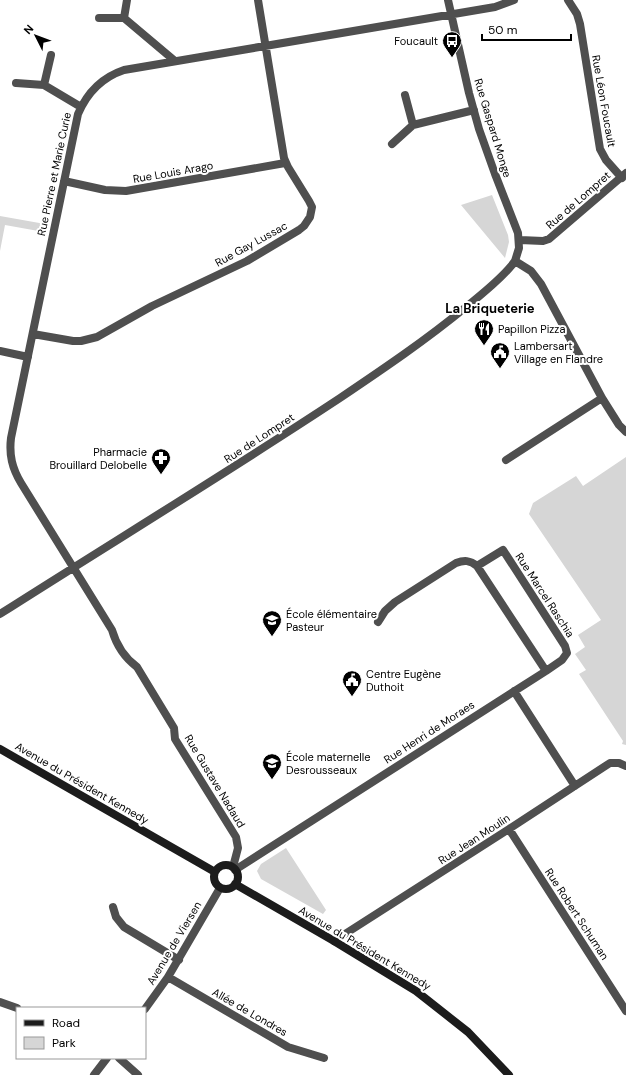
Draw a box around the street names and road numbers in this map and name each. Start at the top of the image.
street label: Rue Léon Foucault [589,54,619,148]
street label: Rue Gaspard Monge [471,77,515,179]
street label: Rue Pierre et Marie Curie [34,111,74,237]
street label: Rue Louis Arago [132,158,214,186]
street label: Rue de Lompret [543,168,613,232]
street label: Rue Gay Lussac [212,218,290,270]
street label: Rue de Lompret [221,410,297,466]
street label: Rue Marcel Raschia [512,550,578,640]
street label: Rue Henri de Moraes [381,697,477,767]
street label: Rue Gustave Nadaud [182,732,248,830]
street label: Avenue du Président Kennedy [13,739,151,827]
street label: Rue Jean Moulin [436,811,512,867]
street label: Rue Robert Schuman [542,865,612,963]
street label: Avenue de Viersen [144,899,204,987]
street label: Avenue du Président Kennedy [296,903,434,993]
street label: Allée de Londres [210,985,290,1039]

